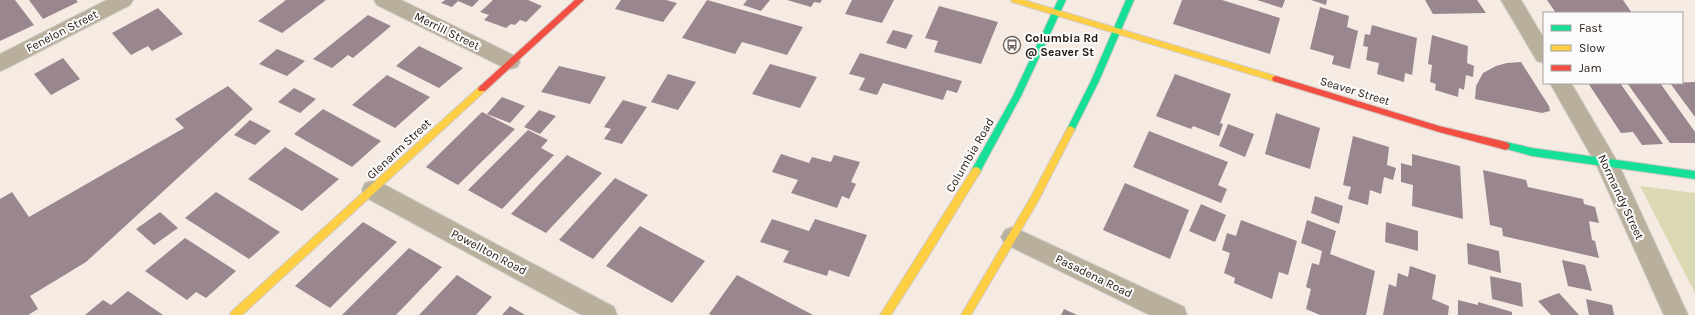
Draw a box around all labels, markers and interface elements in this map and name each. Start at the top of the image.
street label: Fenelon Street [24,7,101,55]
street label: Merrill Street [412,9,482,53]
legend [1543,12,1683,84]
text: Fast [1579,21,1603,35]
place label: Columbia Rd @ Seaver St [1025,31,1098,59]
bus stop icon: Columbia Rd @ Seaver St [1002,35,1022,55]
text: Slow [1579,41,1605,55]
text: Jam [1579,61,1602,75]
street label: Seaver Street [1318,74,1392,108]
street label: Glenarm Street [364,115,434,182]
street label: Columbia Road [943,115,997,195]
street label: Normandy Street [1595,152,1647,242]
street label: Powellton Road [449,226,529,278]
street label: Pasadena Road [1053,251,1135,301]

